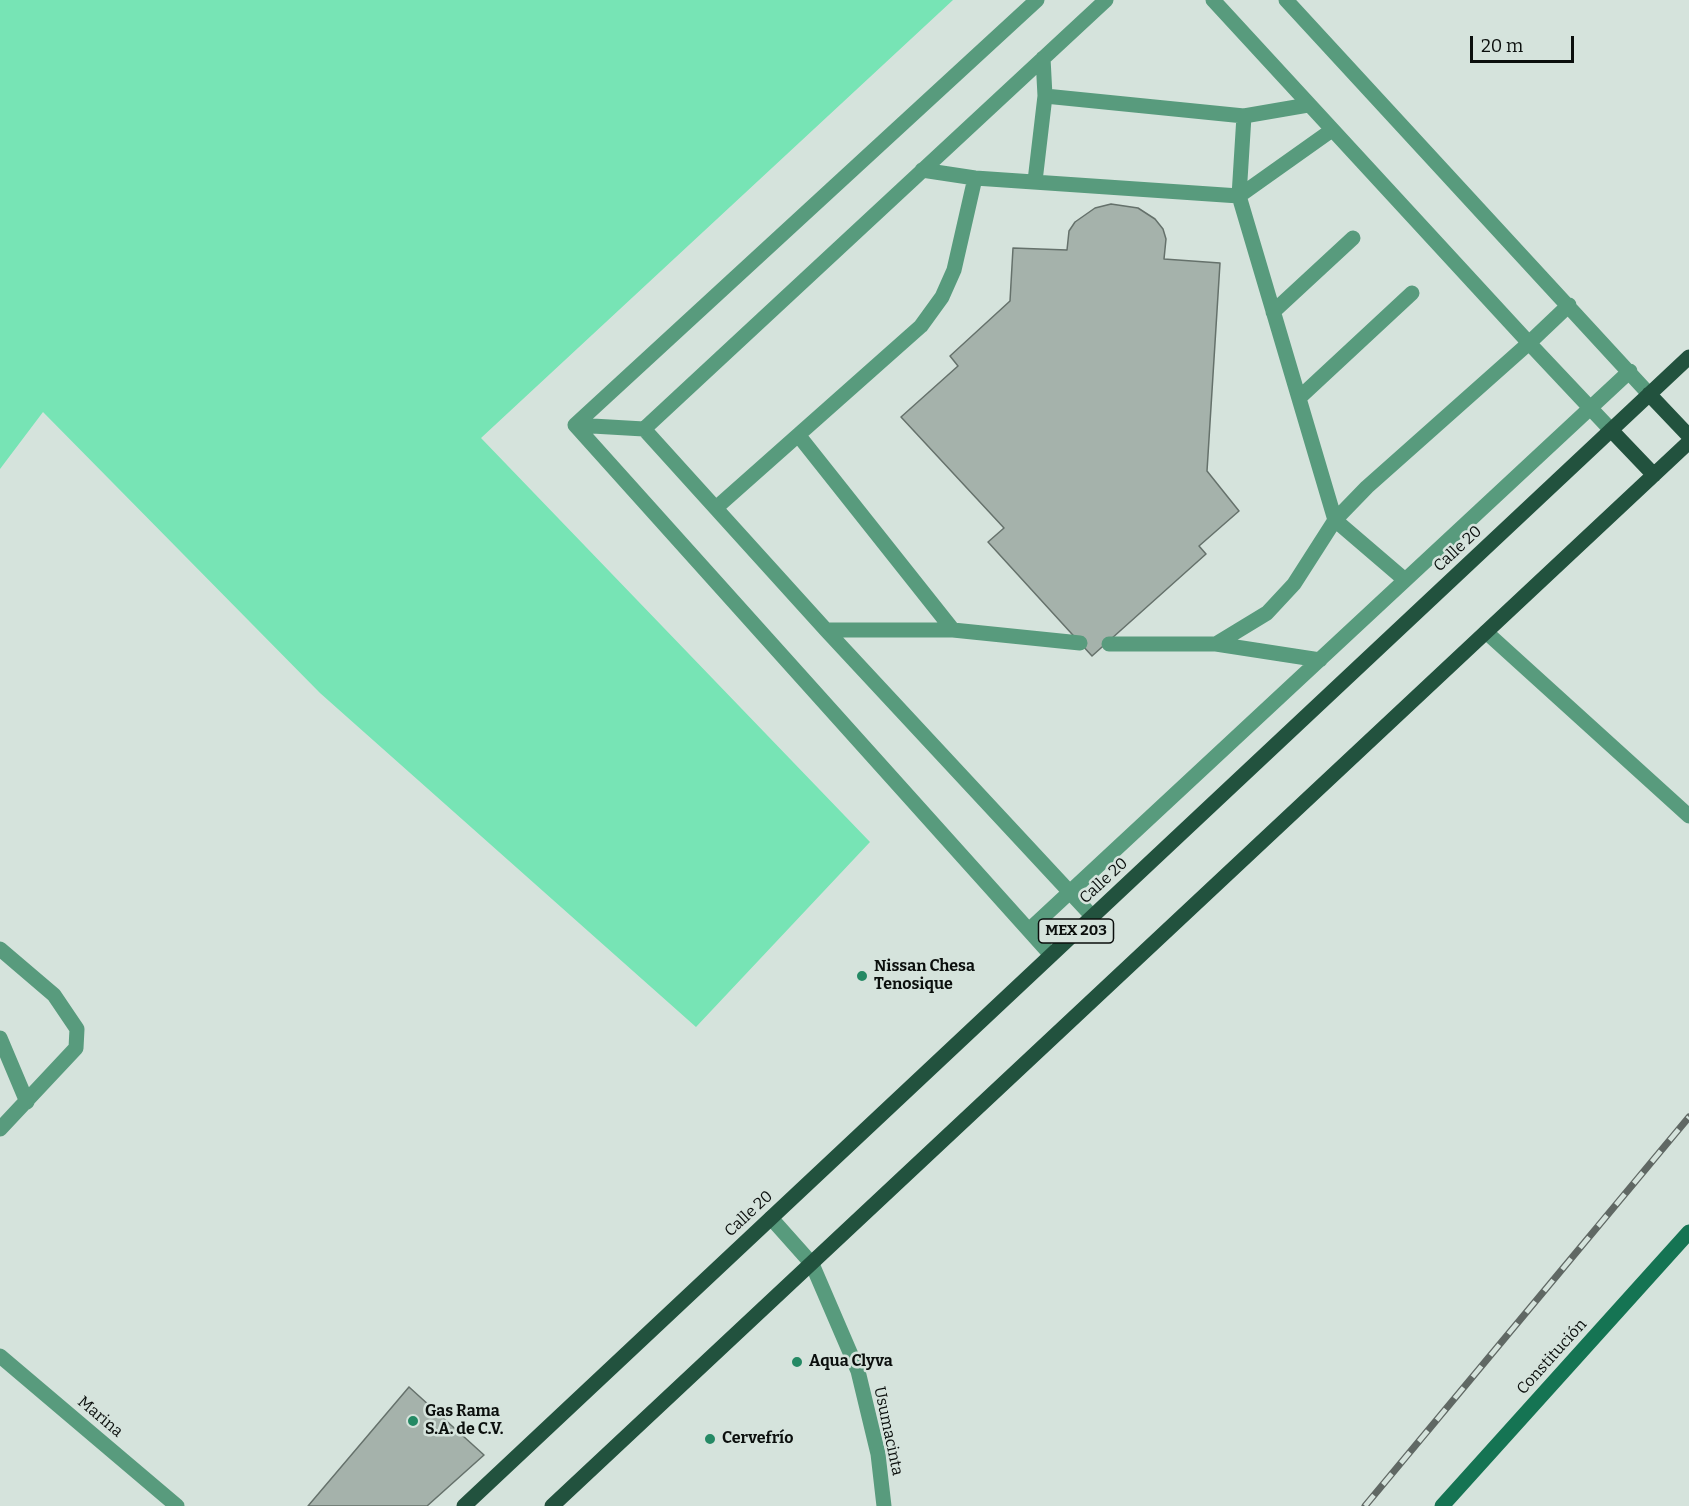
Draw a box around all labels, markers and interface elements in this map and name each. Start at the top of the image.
scale bar [1473,24,1576,62]
text: 20 m [1481,35,1523,57]
street label: Calle 20 [1430,522,1486,576]
street label: Calle 20 [1076,854,1132,908]
road number: MEX 203 [1038,919,1114,943]
place label: Nissan Chesa Tenosique [874,957,975,995]
marker: Nissan Chesa Tenosique [855,969,869,983]
street label: Calle 20 [721,1187,777,1241]
street label: Constitución [1513,1315,1591,1399]
place label: Aqua Clyva [809,1352,893,1372]
marker: Aqua Clyva [790,1355,804,1369]
street label: Usumacinta [869,1385,907,1477]
street label: Marina [73,1393,127,1441]
place label: Gas Rama S.A. de C.V. [425,1402,504,1440]
marker: Gas Rama S.A. de C.V. [406,1414,420,1428]
place label: Cervefrío [722,1429,793,1449]
marker: Cervefrío [703,1432,717,1446]

